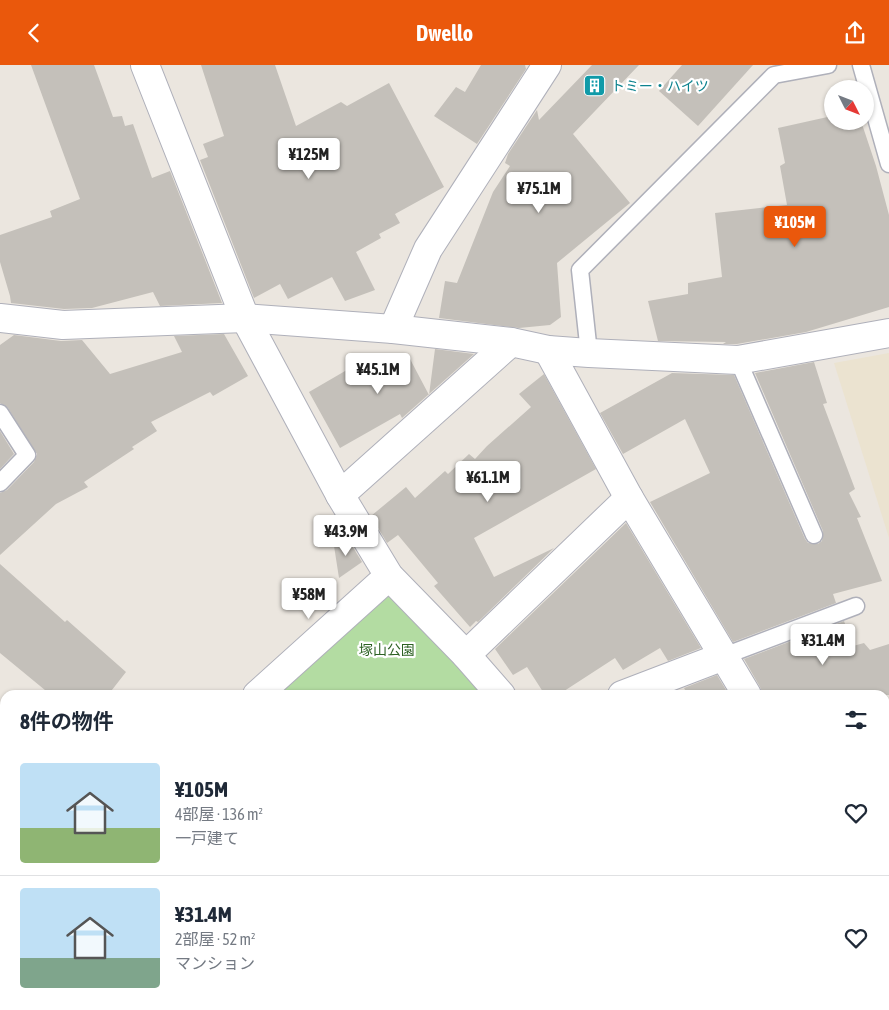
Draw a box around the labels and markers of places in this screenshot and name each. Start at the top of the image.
building icon: トミー・ハイツ [583,74,607,98]
place label: トミー・ハイツ [611,78,709,94]
pin: ¥125M [274,137,344,180]
pin: ¥75.1M [498,171,580,214]
pin: ¥105M [760,205,830,248]
pin: ¥45.1M [337,353,419,395]
pin: ¥61.1M [447,461,529,503]
pin: ¥43.9M [305,515,387,557]
pin: ¥58M [279,577,339,620]
pin: ¥31.4M [782,623,864,666]

